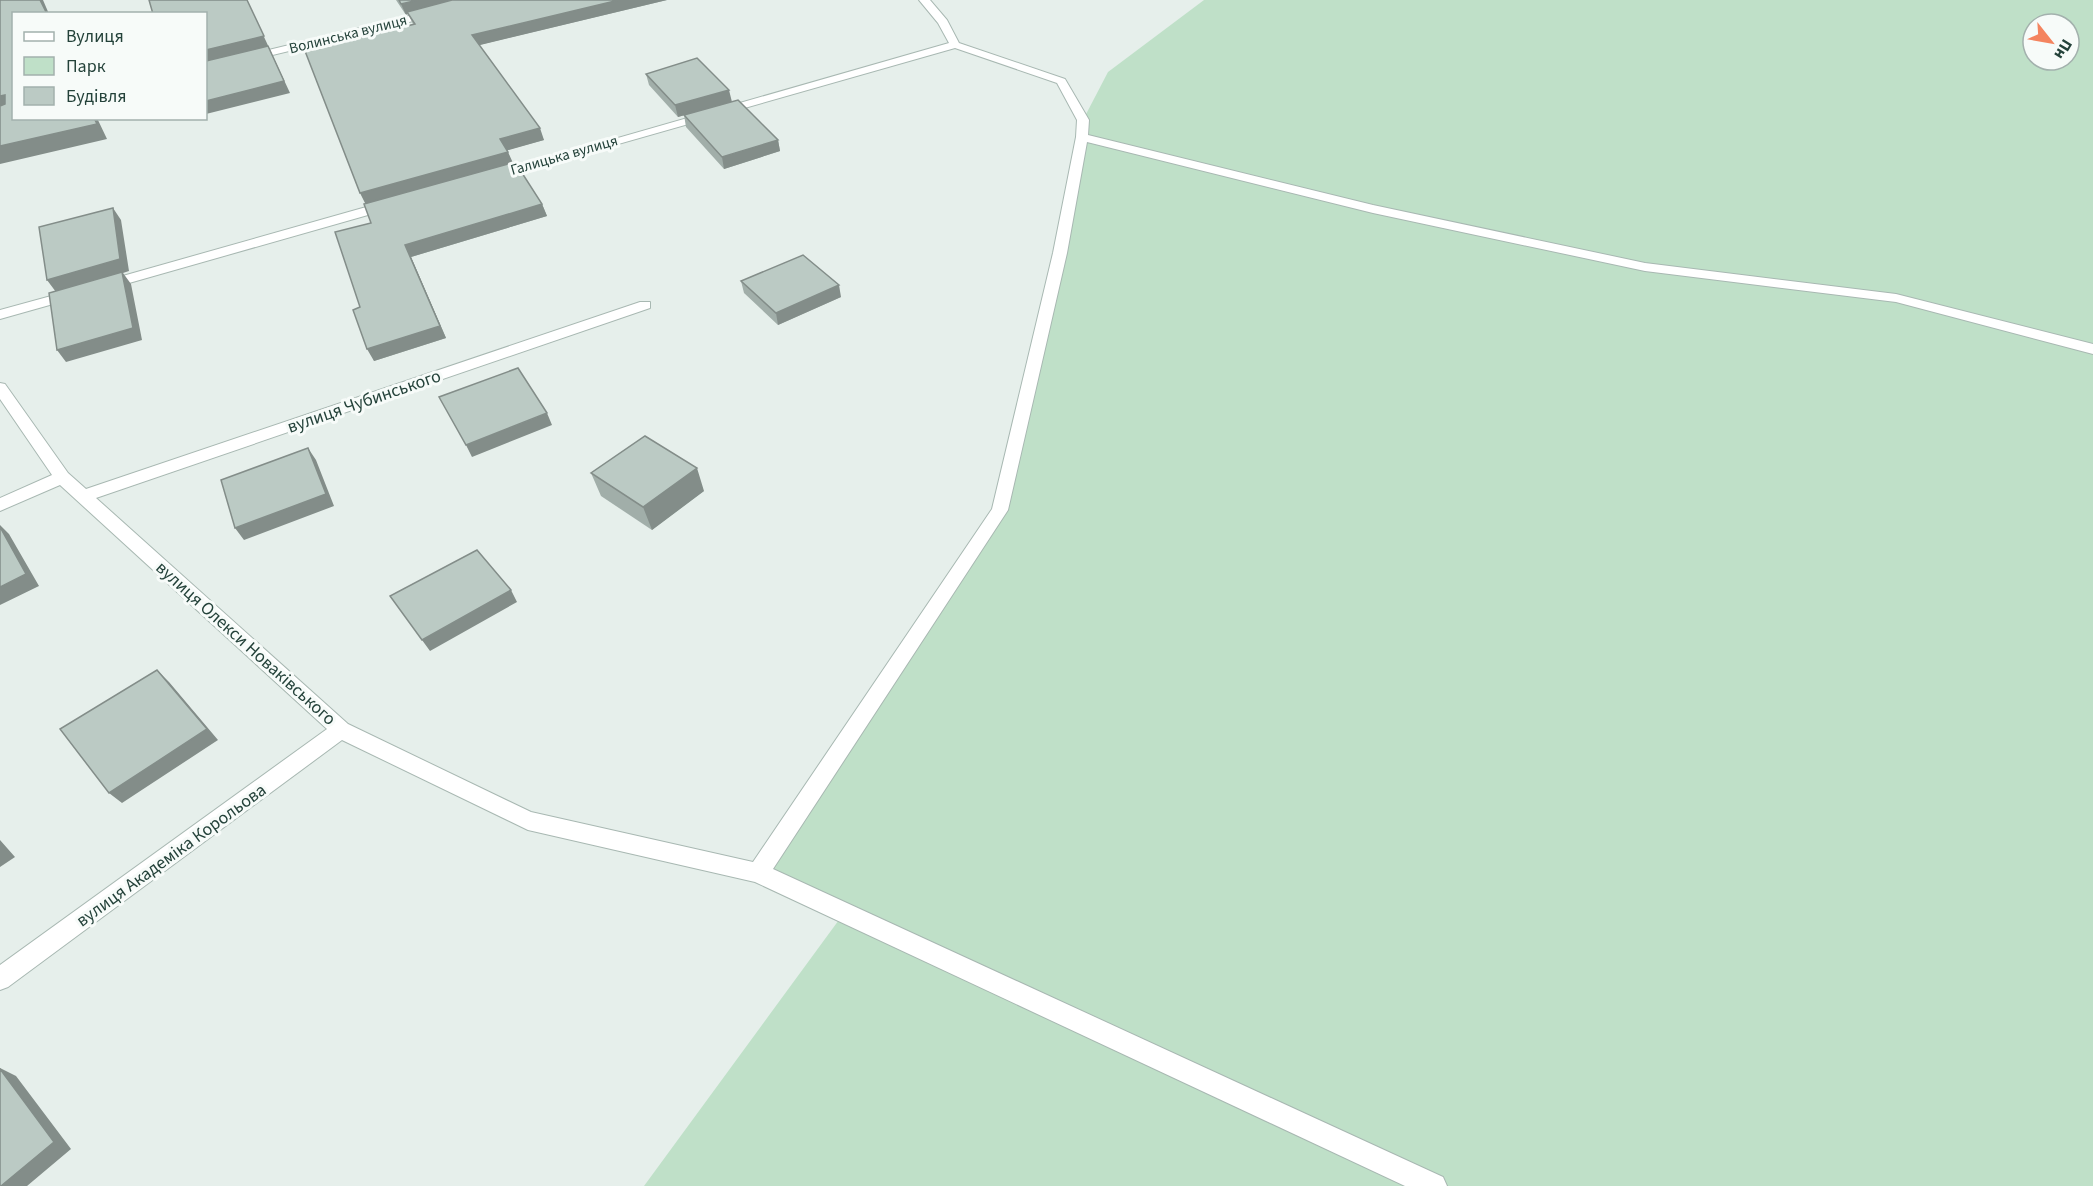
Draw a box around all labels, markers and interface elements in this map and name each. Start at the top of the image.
street label: Волинська вулиця [287,10,409,59]
legend [12,12,207,120]
north arrow [2021,12,2081,72]
text: Вулиця [66,24,124,49]
text: Пн [2048,35,2078,63]
text: Парк [66,54,106,79]
text: Будівля [66,84,126,109]
street label: Галицька вулиця [508,130,620,181]
street label: вулиця Чубинського [284,363,444,440]
street label: вулиця Олекси Новаківського [150,556,341,731]
street label: вулиця Академіка Корольова [71,778,271,933]

